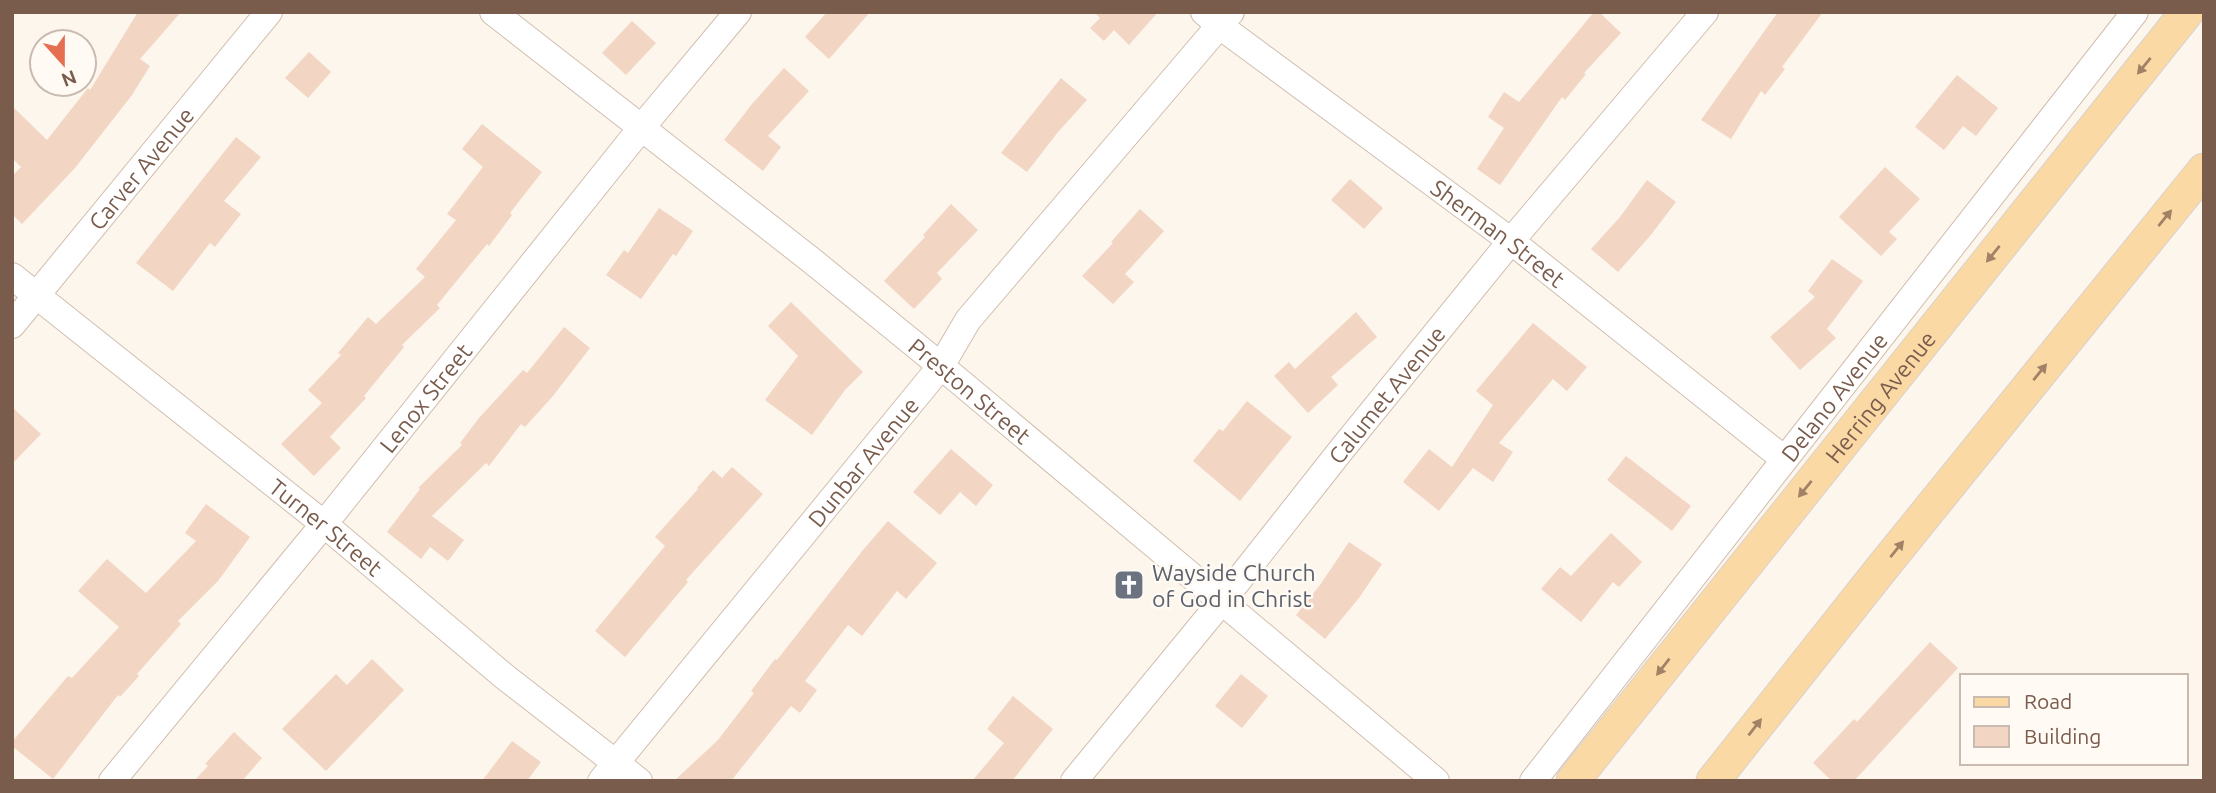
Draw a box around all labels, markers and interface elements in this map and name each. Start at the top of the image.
north arrow [28,28,98,98]
one-way arrow [2137,57,2152,74]
text: N [59,66,80,92]
street label: Carver Avenue [83,102,198,234]
street label: Sherman Street [1427,174,1570,292]
one-way arrow [2157,210,2172,228]
one-way arrow [1986,246,2001,263]
street label: Calumet Avenue [1323,321,1449,468]
street label: Herring Avenue [1820,326,1940,467]
street label: Delano Avenue [1776,328,1892,466]
street label: Preston Street [904,333,1036,448]
street label: Lenox Street [374,338,476,457]
one-way arrow [2032,364,2047,381]
street label: Dunbar Avenue [803,392,923,531]
street label: Turner Street [265,473,387,580]
one-way arrow [1797,479,1812,497]
one-way arrow [1889,541,1904,558]
place label: Wayside Church of God in Christ [1152,560,1316,611]
church icon: Wayside Church of God in Christ [1112,568,1146,602]
one-way arrow [1657,658,1671,676]
legend [1960,674,2188,765]
text: Road [2024,689,2072,713]
one-way arrow [1748,719,1763,737]
text: Building [2024,724,2101,748]

